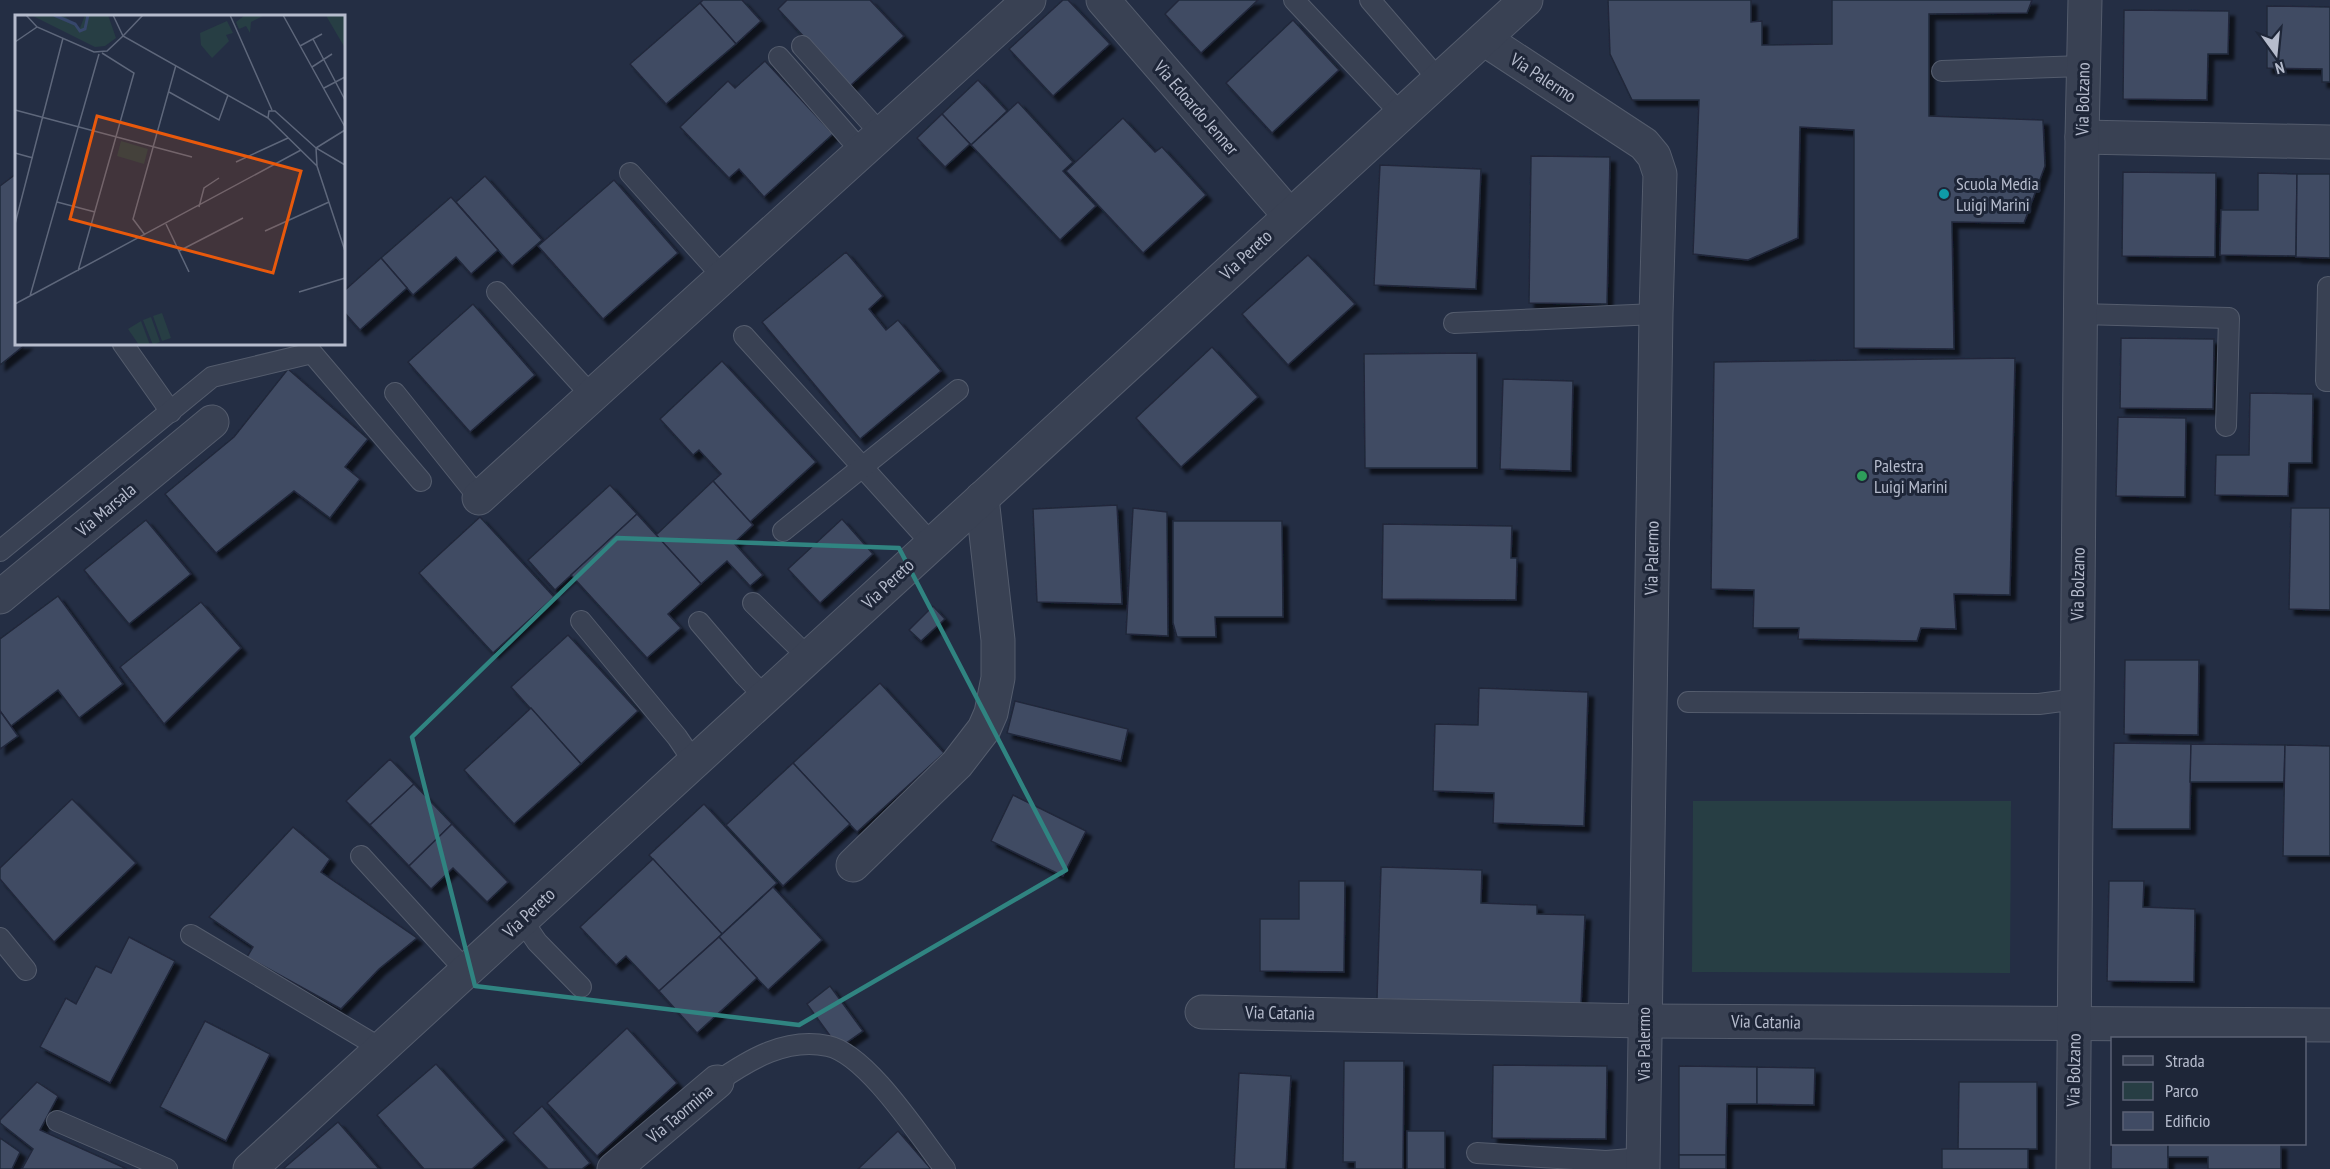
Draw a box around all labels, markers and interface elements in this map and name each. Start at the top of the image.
inset map [15,15,345,345]
north arrow [2246,24,2306,84]
street label: Via Palermo [1505,47,1581,108]
street label: Via Edoardo Jenner [1148,55,1244,160]
text: N [2273,58,2287,79]
street label: Via Bolzano [2070,62,2095,137]
place label: Scuola Media Luigi Marini [1956,172,2039,216]
marker: Scuola Media Luigi Marini [1937,187,1951,201]
street label: Via Pereto [1214,225,1277,285]
place label: Palestra Luigi Marini [1874,454,1948,498]
marker: Palestra Luigi Marini [1855,469,1869,483]
street label: Via Marsala [70,478,140,542]
street label: Via Palermo [1639,521,1664,596]
street label: Via Bolzano [2065,547,2090,622]
street label: Via Pereto [856,554,919,614]
street label: Via Pereto [497,883,560,943]
street label: Via Catania [1244,1000,1315,1025]
street label: Via Palermo [1632,1007,1655,1082]
street label: Via Catania [1730,1009,1801,1034]
street label: Via Bolzano [2061,1033,2086,1108]
legend [2111,1037,2306,1145]
text: Strada [2165,1049,2205,1072]
street label: Via Taormina [641,1079,718,1149]
text: Parco [2165,1079,2199,1102]
text: Edificio [2165,1109,2211,1132]

